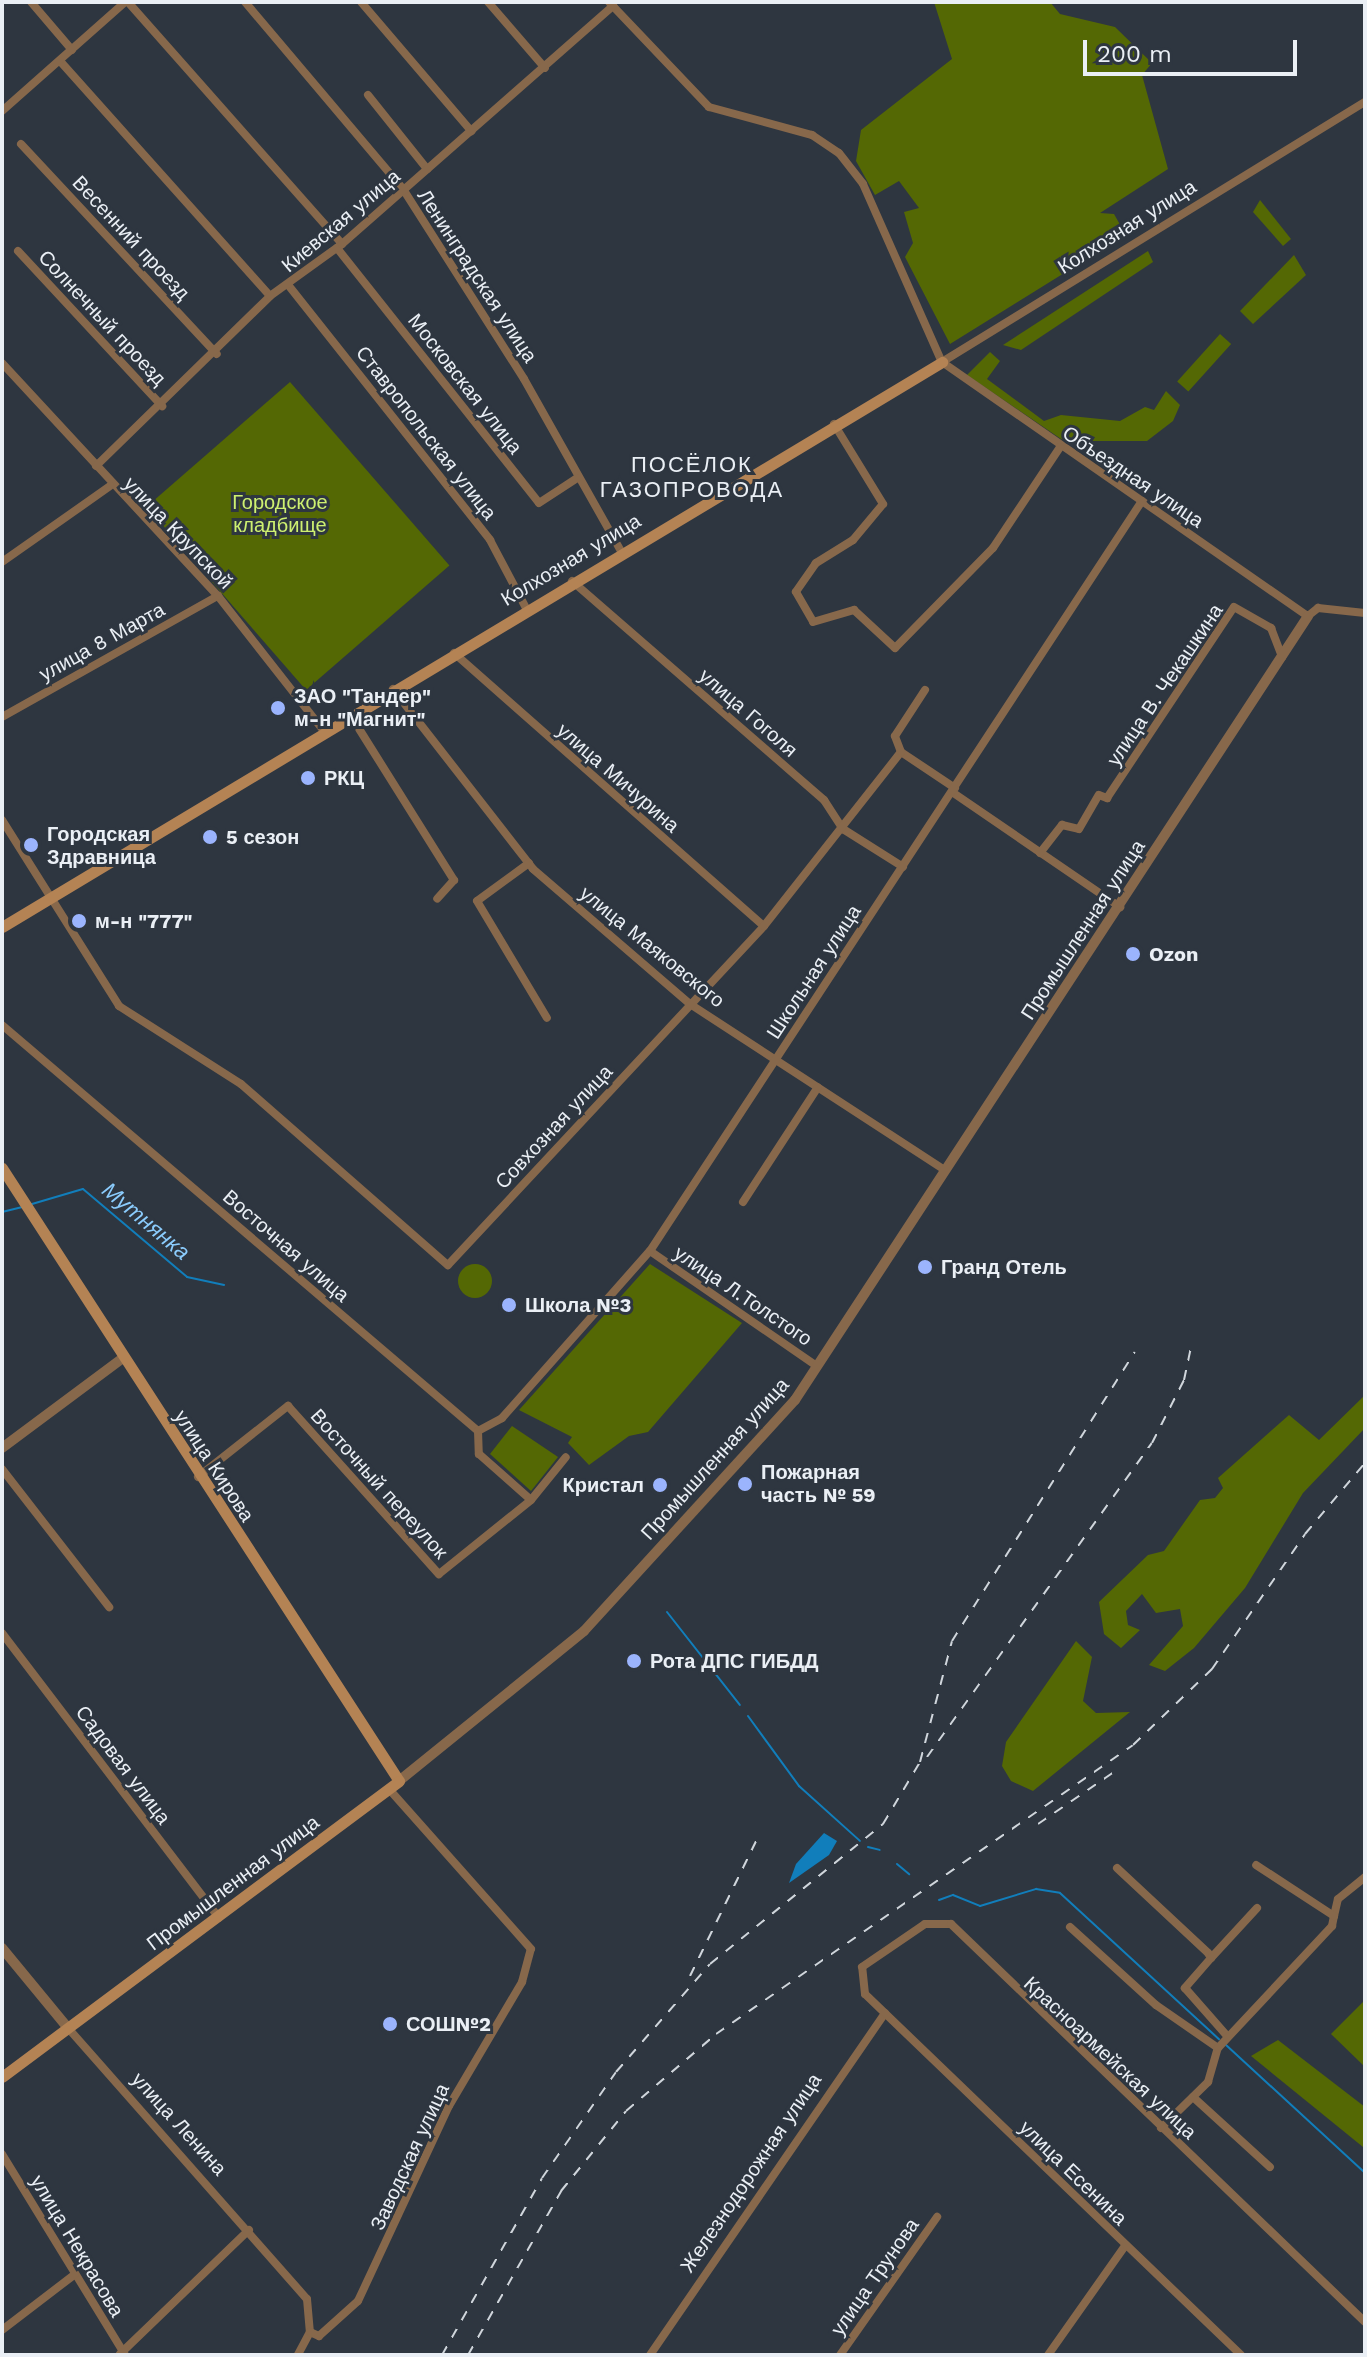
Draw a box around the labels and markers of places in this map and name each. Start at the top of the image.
place label: ЗАО "Тандер" м-н "Магнит" [294,684,431,731]
marker: ЗАО "Тандер" м-н "Магнит" [269,699,287,717]
place label: РКЦ [324,766,364,790]
marker: РКЦ [299,769,317,787]
place label: Городская Здравница [47,822,156,869]
place label: 5 сезон [226,825,299,849]
marker: 5 сезон [201,828,219,846]
marker: Городская Здравница [22,836,40,854]
place label: м-н "777" [95,909,193,933]
marker: м-н "777" [70,912,88,930]
place label: Ozon [1149,942,1198,966]
marker: Ozon [1124,945,1142,963]
place label: Гранд Отель [941,1255,1067,1279]
marker: Гранд Отель [916,1258,934,1276]
place label: Школа №3 [525,1293,631,1317]
marker: Школа №3 [500,1296,518,1314]
place label: Пожарная часть № 59 [761,1460,876,1507]
place label: Кристал [563,1473,644,1497]
marker: Пожарная часть № 59 [736,1475,754,1493]
marker: Кристал [651,1476,669,1494]
place label: Рота ДПС ГИБДД [650,1649,819,1673]
marker: Рота ДПС ГИБДД [625,1652,643,1670]
place label: СОШ№2 [406,2012,491,2036]
marker: СОШ№2 [381,2015,399,2033]

